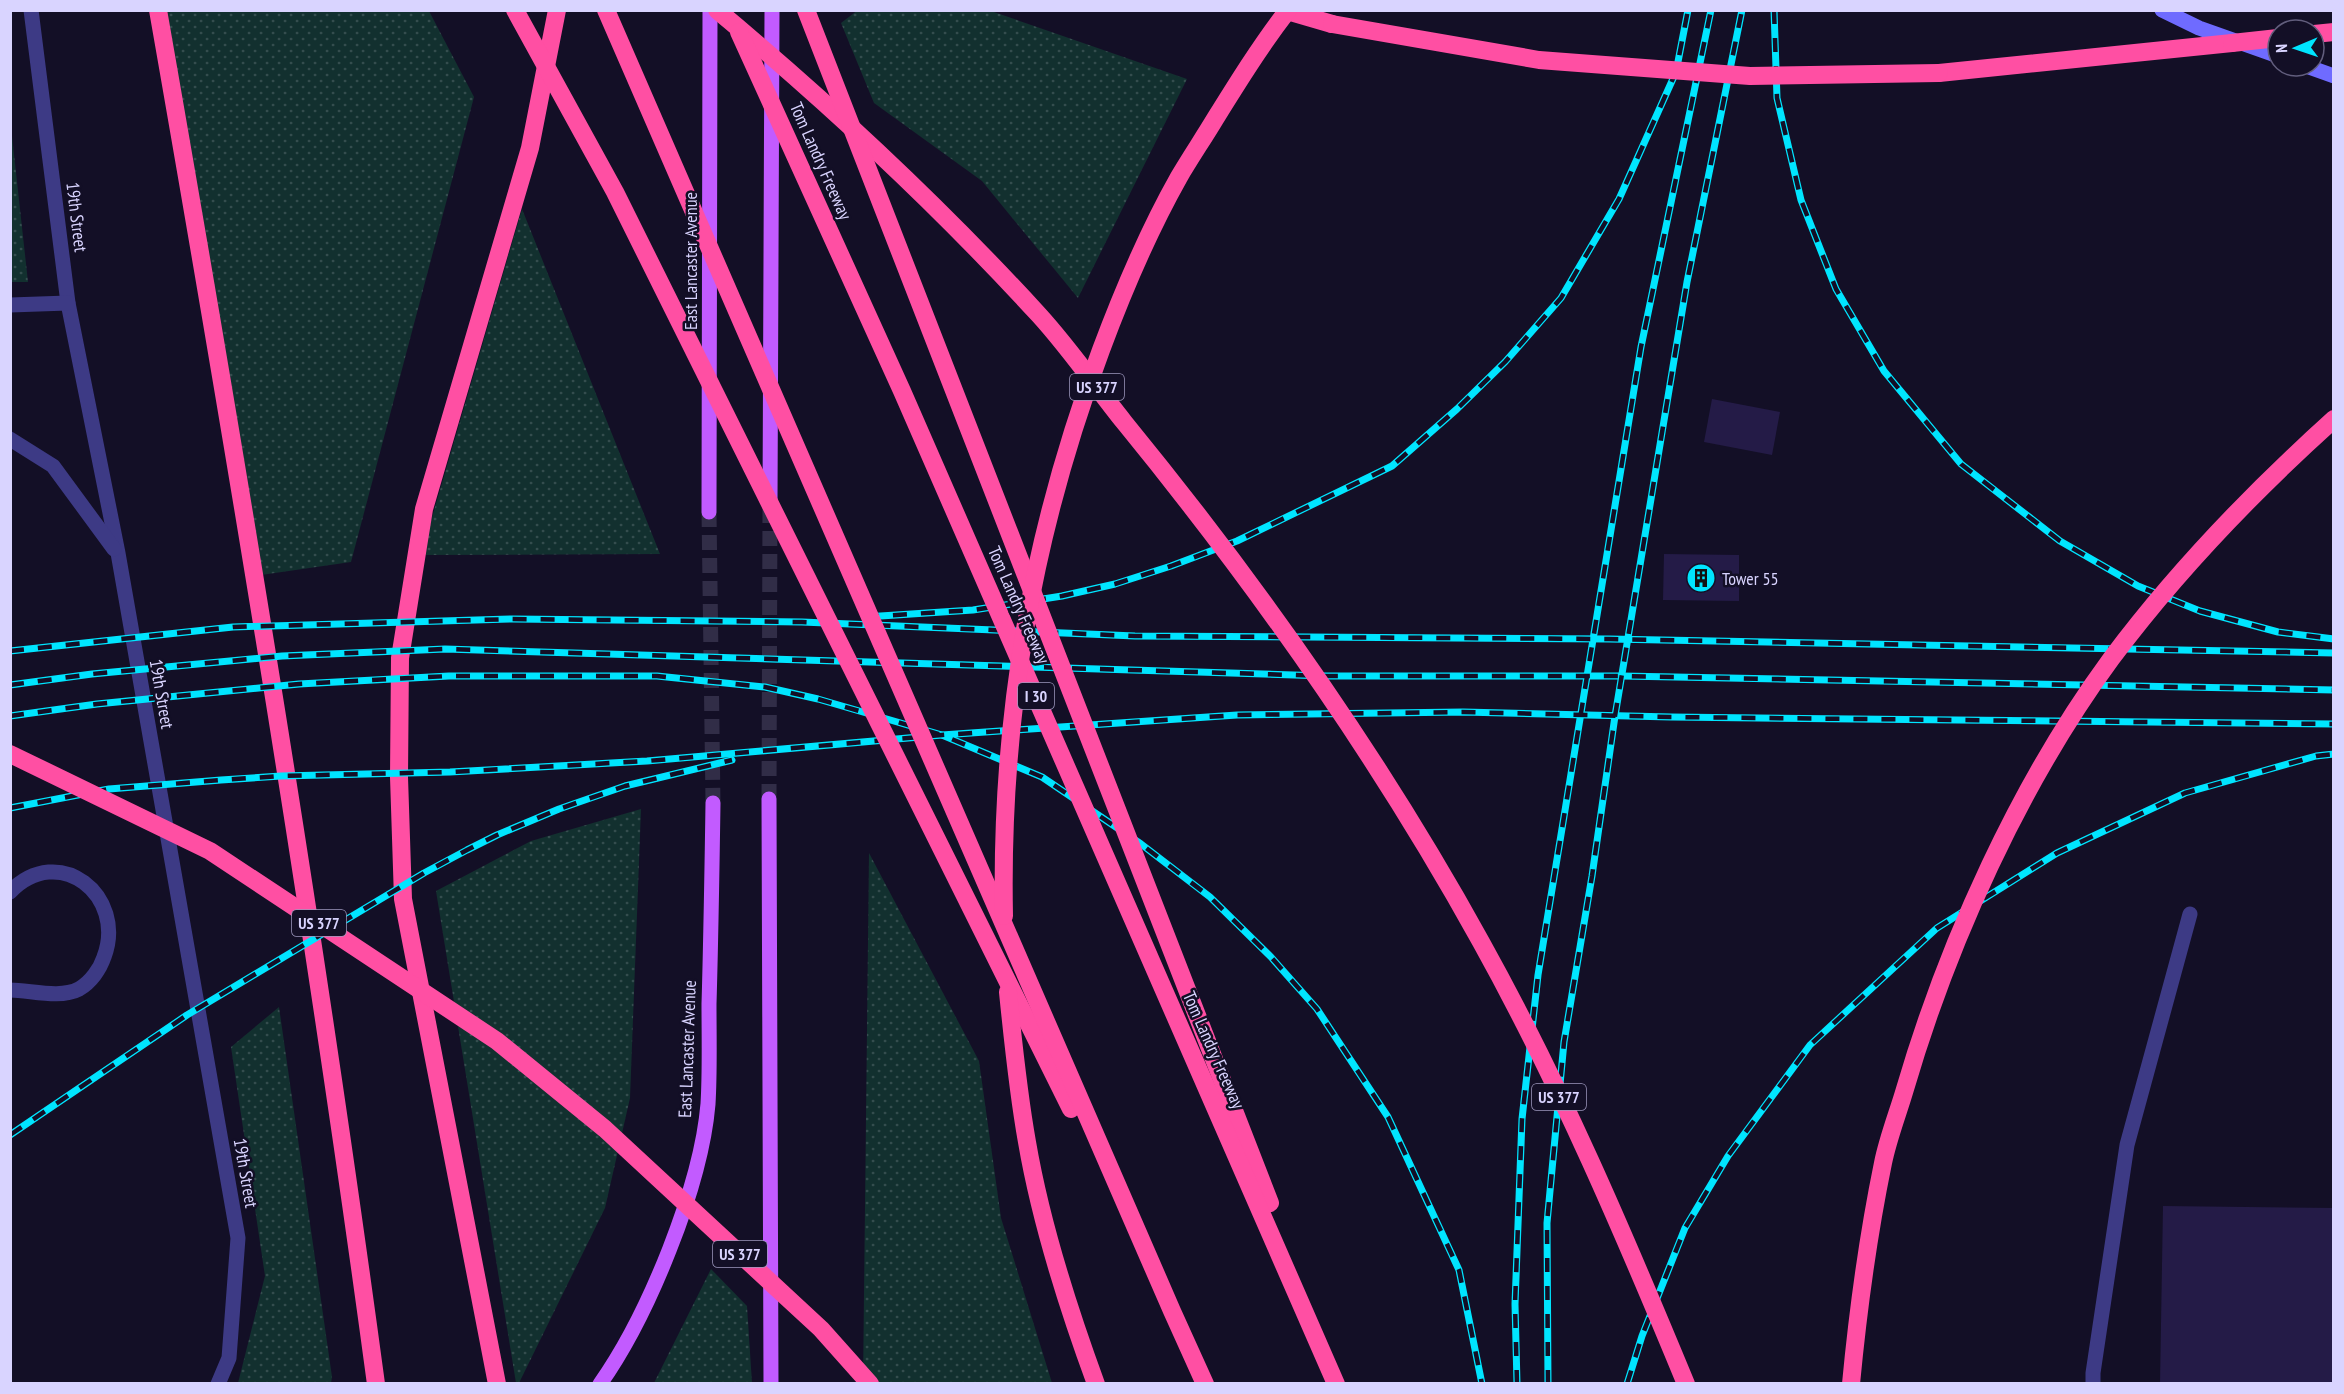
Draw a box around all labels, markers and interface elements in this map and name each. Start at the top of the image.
north arrow [2266,18,2326,78]
text: N [2271,44,2291,53]
street label: Tom Landry Freeway [785,99,857,224]
street label: 19th Street [61,181,93,253]
street label: East Lancaster Avenue [679,192,702,330]
road number: US 377 [1070,374,1124,400]
street label: Tom Landry Freeway [983,543,1055,668]
building icon: Tower 55 [1685,562,1717,594]
place label: Tower 55 [1722,567,1779,590]
street label: 19th Street [145,657,179,731]
road number: I 30 [1018,683,1054,709]
road number: US 377 [292,910,346,936]
street label: East Lancaster Avenue [673,980,701,1118]
street label: Tom Landry Freeway [1178,988,1250,1113]
road number: US 377 [1532,1084,1586,1110]
street label: 19th Street [229,1136,263,1210]
road number: US 377 [713,1241,767,1267]

